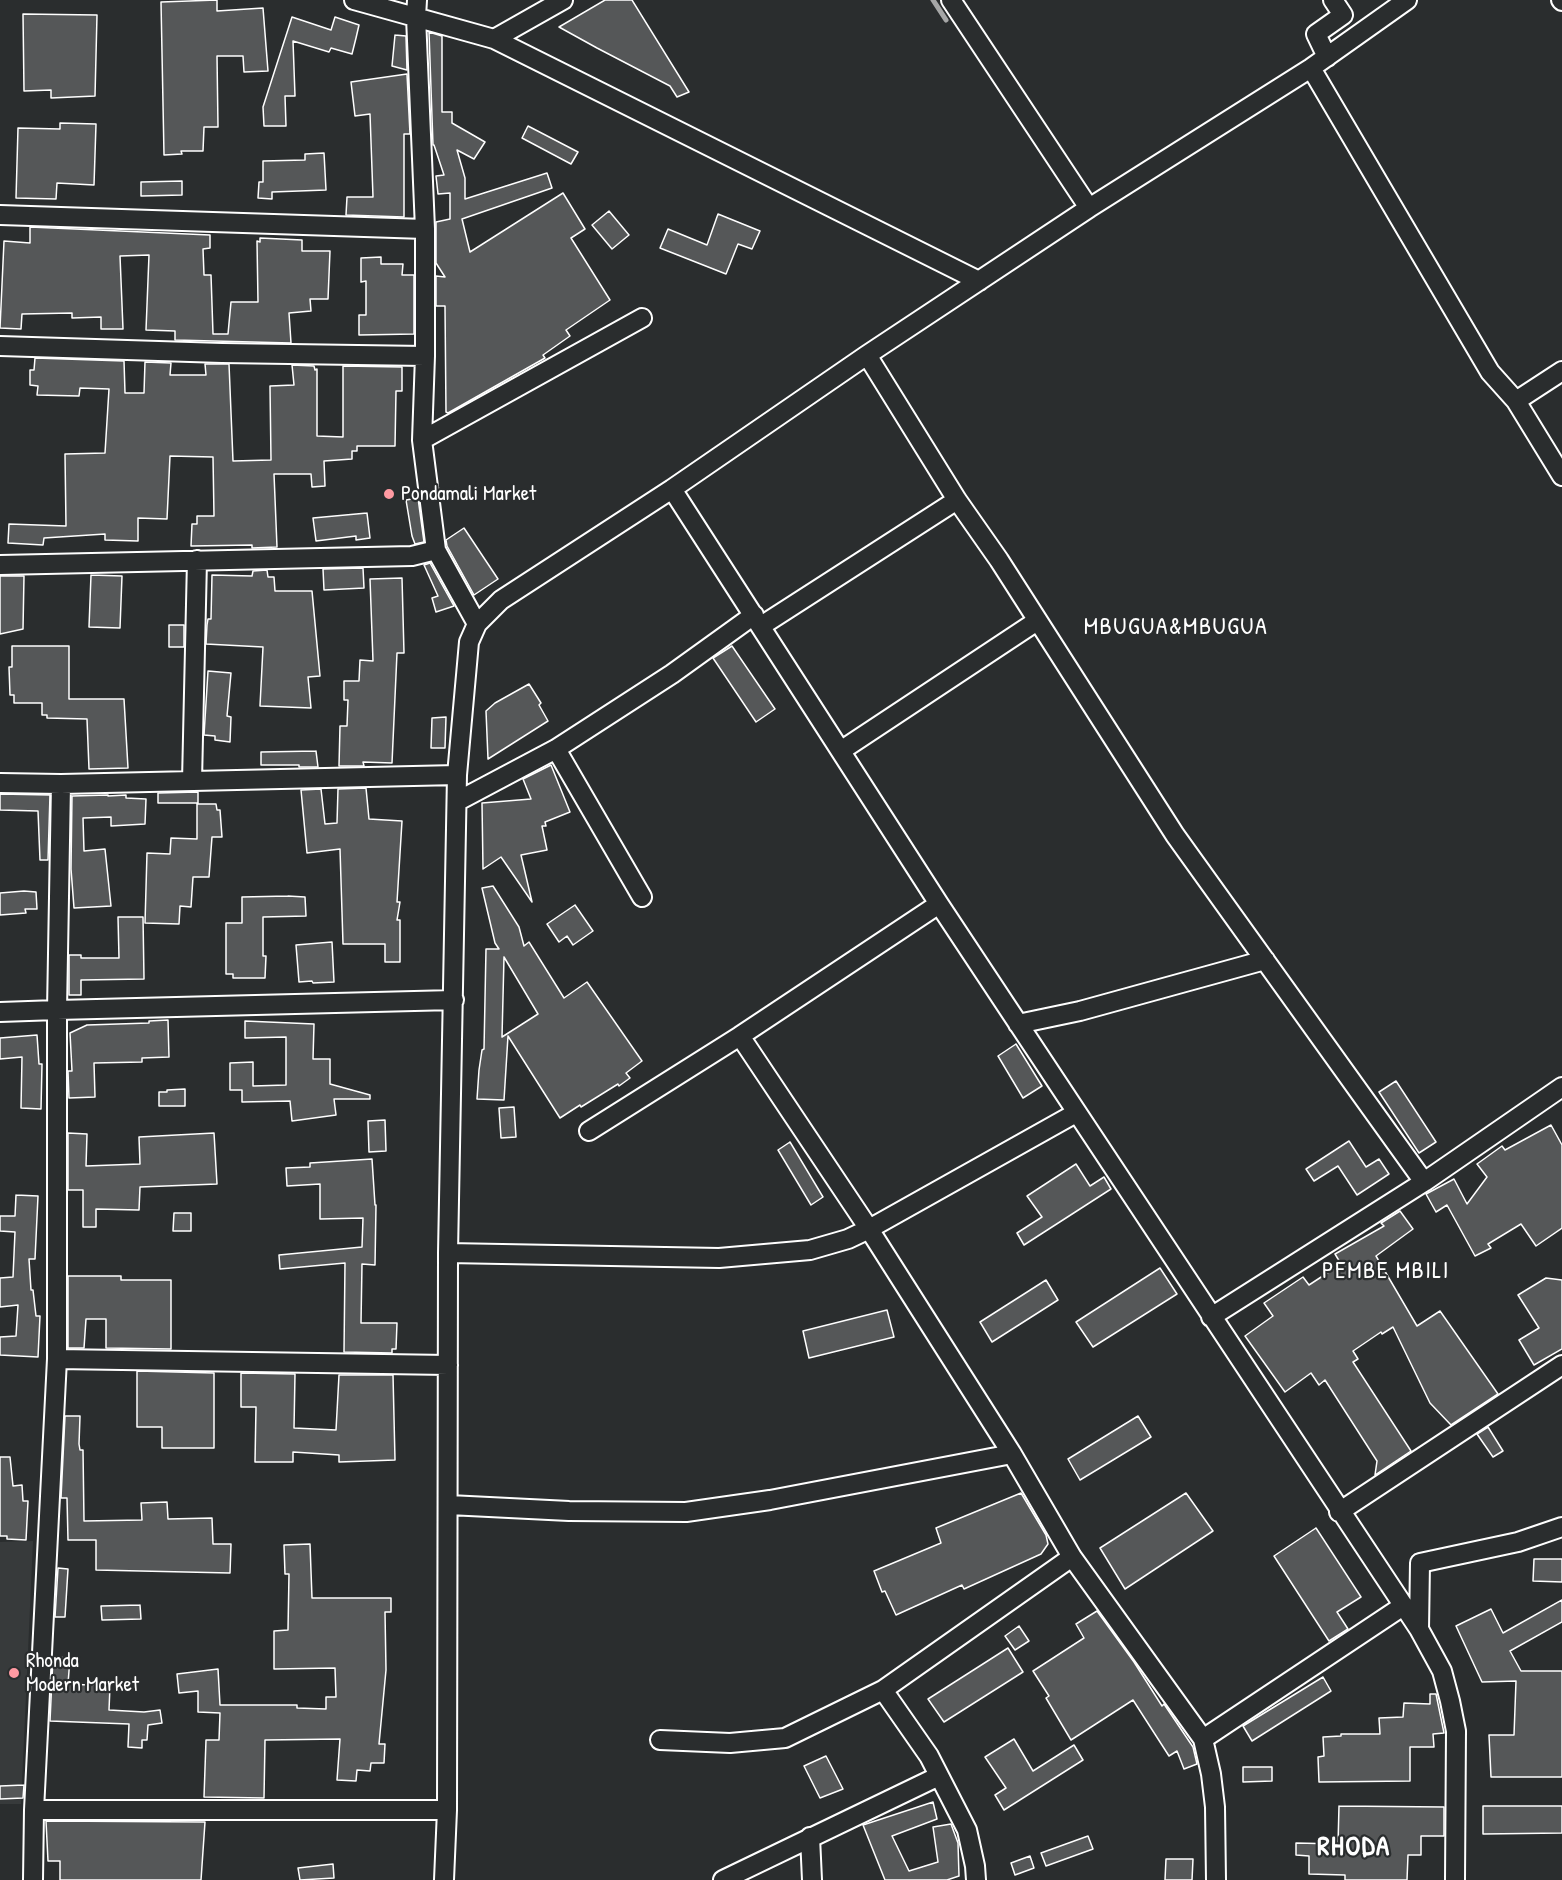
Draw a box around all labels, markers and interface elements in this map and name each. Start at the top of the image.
place label: Pondamali Market [401,481,536,507]
marker: Pondamali Market [382,487,396,501]
district label: MBUGUA&MBUGUA [1084,614,1268,642]
district label: PEMBE MBILI [1322,1258,1450,1286]
place label: Rhonda Modern Market [26,1648,139,1698]
marker: Rhonda Modern Market [7,1666,21,1680]
district label: RHODA [1317,1832,1391,1864]

